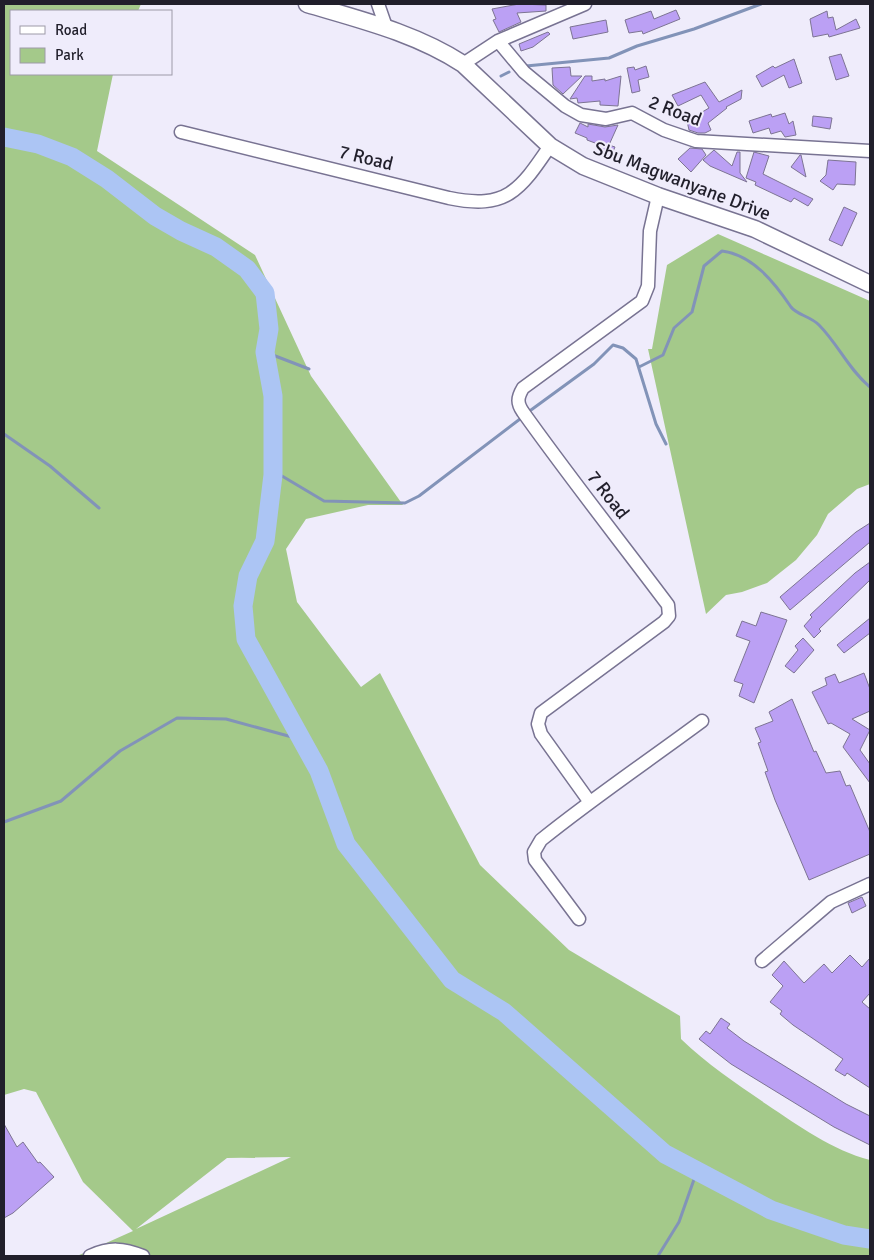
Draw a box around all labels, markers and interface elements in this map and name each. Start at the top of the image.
legend [10,10,172,75]
text: Road [55,21,87,39]
text: Park [55,46,84,64]
street label: 2 Road [645,90,705,132]
street label: Sbu Magwanyane Drive [590,136,774,226]
street label: 7 Road [336,140,396,176]
street label: 7 Road [582,466,634,524]

